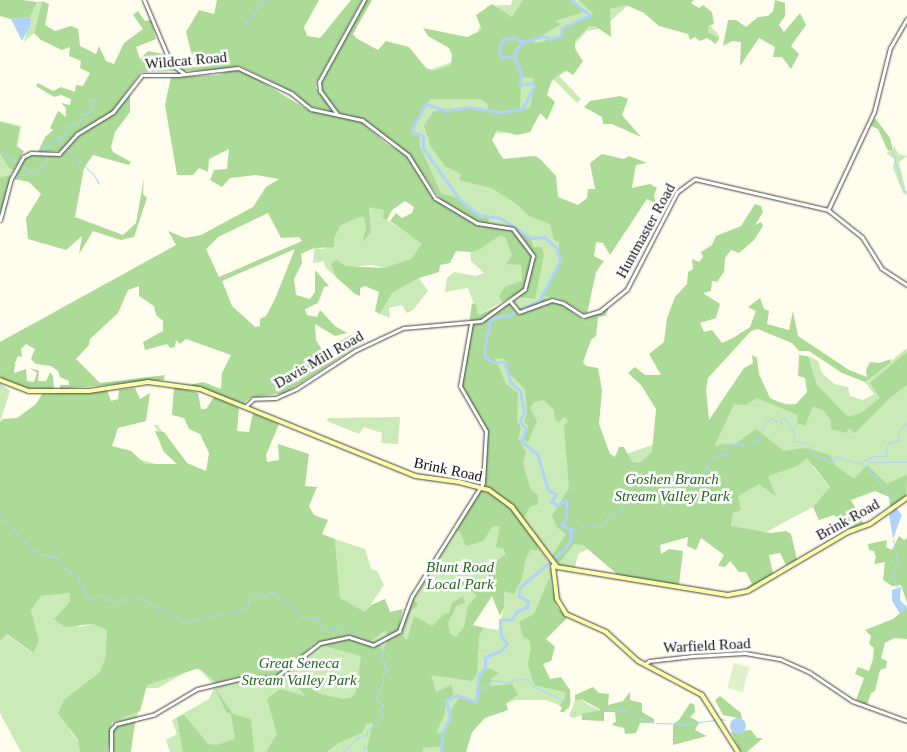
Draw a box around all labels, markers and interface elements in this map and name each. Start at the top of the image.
street label: Wildcat Road [144,48,228,74]
street label: Huntmaster Road [613,181,679,281]
street label: Davis Mill Road [271,327,367,393]
street label: Brink Road [412,454,484,486]
park label: Goshen Branch Stream Valley Park [614,470,730,505]
street label: Brink Road [813,495,883,545]
park label: Blunt Road Local Park [426,558,494,593]
street label: Warfield Road [663,635,751,657]
park label: Great Seneca Stream Valley Park [241,654,357,689]

